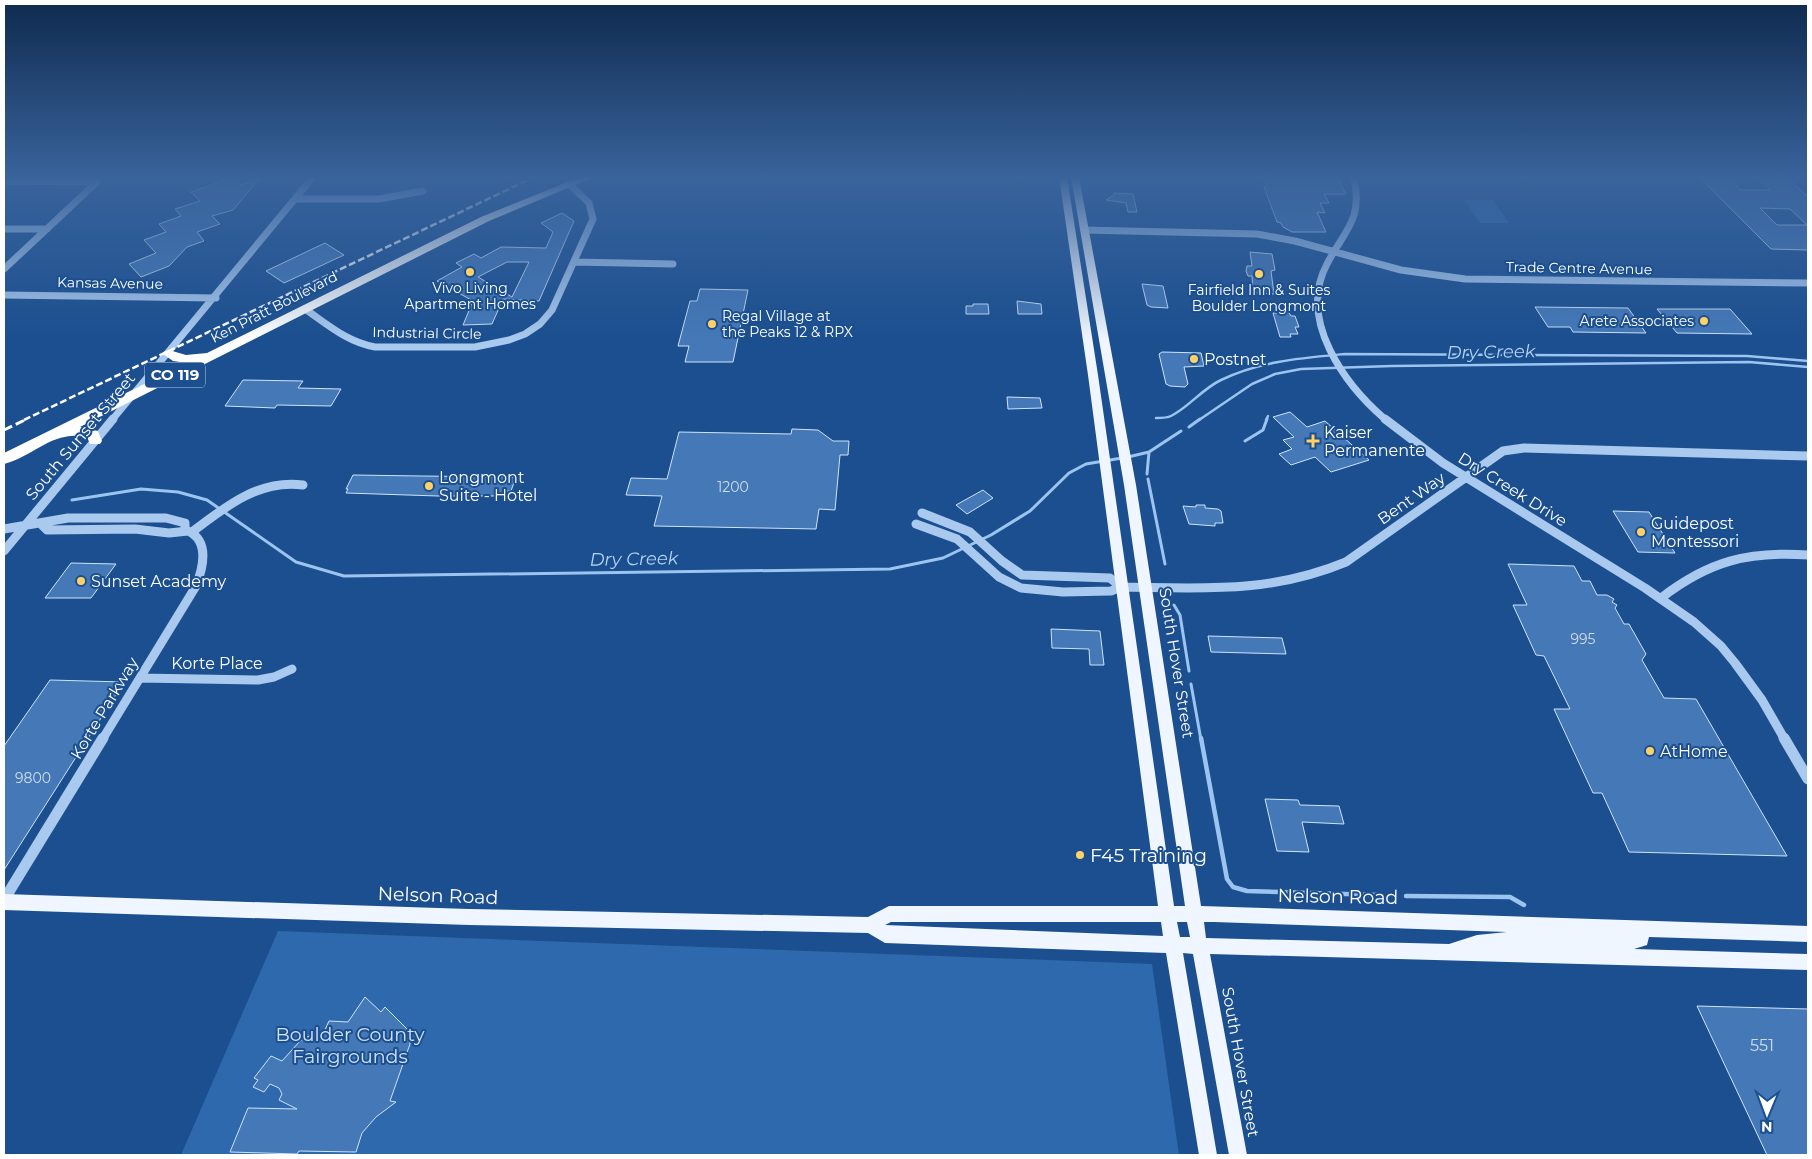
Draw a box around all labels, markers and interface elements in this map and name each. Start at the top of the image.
street label: Trade Centre Avenue [1506,258,1652,278]
marker: Vivo Living Apartment Homes [464,266,476,278]
street label: Ken Pratt Boulevard [207,267,341,347]
marker: Fairfield Inn & Suites Boulder Longmont [1253,268,1265,280]
street label: Kansas Avenue [57,273,163,293]
place label: Vivo Living Apartment Homes [404,279,536,313]
place label: Fairfield Inn & Suites Boulder Longmont [1188,281,1330,315]
place label: Regal Village at the Peaks 12 & RPX [722,307,853,341]
place label: Arete Associates [1580,312,1694,330]
marker: Arete Associates [1698,315,1710,327]
marker: Regal Village at the Peaks 12 & RPX [706,318,718,330]
street label: Industrial Circle [372,323,482,343]
water label: Dry Creek [1446,340,1537,364]
place label: Postnet [1204,350,1267,369]
marker: Postnet [1188,353,1200,365]
road number: CO 119 [145,362,205,388]
street label: South Sunset Street [22,369,139,504]
place label: Kaiser Permanente [1324,423,1425,460]
marker: Kaiser Permanente [1306,434,1320,448]
street label: Dry Creek Drive [1455,448,1571,531]
place label: Longmont Suite - Hotel [439,468,537,505]
street label: Bent Way [1374,468,1449,529]
house number: 1200 [717,478,749,496]
marker: Longmont Suite - Hotel [423,480,435,492]
place label: Guidepost Montessori [1651,514,1739,551]
marker: Guidepost Montessori [1635,526,1647,538]
water label: Dry Creek [589,547,680,571]
place label: Sunset Academy [91,572,227,591]
marker: Sunset Academy [75,575,87,587]
street label: South Hover Street [1155,587,1198,740]
house number: 995 [1571,630,1596,648]
street label: Korte Parkway [67,654,142,763]
street label: Korte Place [171,654,263,673]
place label: AtHome [1660,742,1728,761]
marker: AtHome [1644,745,1656,757]
house number: 9800 [15,769,51,787]
place label: F45 Training [1090,844,1207,867]
marker: F45 Training [1074,849,1086,861]
street label: Nelson Road [377,882,499,909]
street label: Nelson Road [1277,884,1399,909]
street label: South Hover Street [1218,986,1263,1139]
park label: Boulder County Fairgrounds [276,1023,425,1068]
house number: 551 [1750,1036,1774,1055]
north arrow [1742,1089,1792,1139]
text: N [1761,1118,1773,1136]

